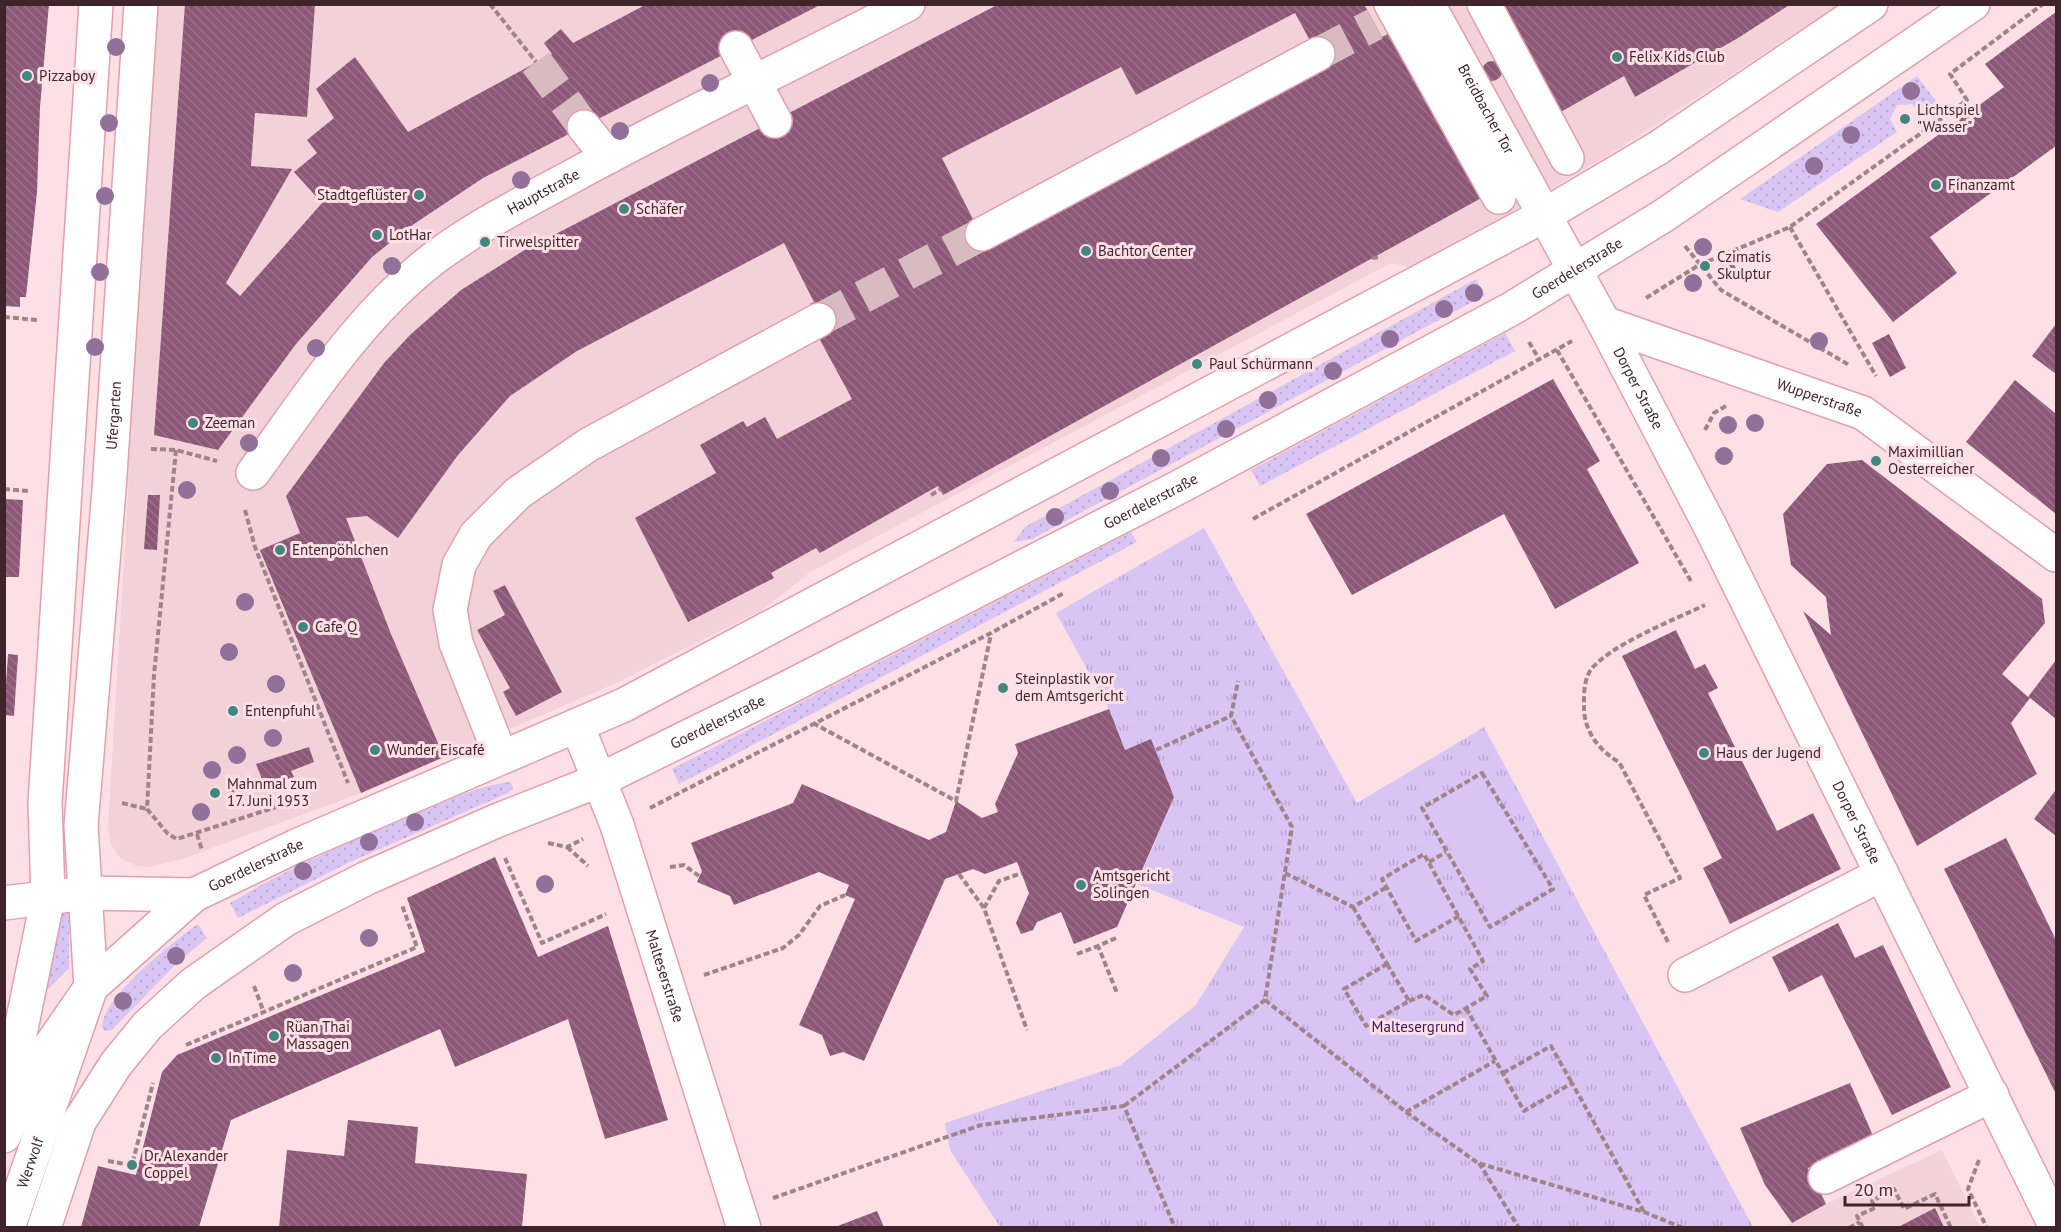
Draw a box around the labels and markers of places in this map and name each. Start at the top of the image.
place label: Felix Kids Club [1629,47,1725,66]
marker: Felix Kids Club [1610,50,1624,64]
place label: Pizzaboy [39,66,95,85]
marker: Pizzaboy [20,69,34,83]
place label: Lichtspiel "Wasser" [1917,100,1980,136]
marker: Lichtspiel "Wasser" [1898,112,1912,126]
place label: Finanzamt [1948,175,2015,194]
marker: Finanzamt [1929,178,1943,192]
place label: Stadtgeflüster [317,185,407,204]
marker: Stadtgeflüster [412,188,426,202]
place label: Schäfer [636,199,684,218]
marker: Schäfer [617,202,631,216]
place label: LotHar [389,225,432,244]
marker: LotHar [370,228,384,242]
place label: Tirwelspitter [497,232,578,251]
marker: Tirwelspitter [478,235,492,249]
place label: Bachtor Center [1098,241,1193,260]
marker: Bachtor Center [1079,244,1093,258]
place label: Czimatis Skulptur [1717,247,1771,283]
marker: Czimatis Skulptur [1698,259,1712,273]
place label: Paul Schürmann [1209,354,1313,373]
marker: Paul Schürmann [1190,357,1204,371]
place label: Zeeman [205,413,255,432]
marker: Zeeman [186,416,200,430]
place label: Maximillian Oesterreicher [1888,442,1974,478]
marker: Maximillian Oesterreicher [1869,454,1883,468]
place label: Entenpöhlchen [292,540,389,559]
marker: Entenpöhlchen [273,543,287,557]
place label: Cafe Q [315,617,358,636]
marker: Cafe Q [296,620,310,634]
place label: Steinplastik vor dem Amtsgericht [1015,669,1124,705]
marker: Steinplastik vor dem Amtsgericht [996,681,1010,695]
place label: Entenpfuhl [245,701,316,720]
marker: Entenpfuhl [226,704,240,718]
place label: Wunder Eiscafé [387,740,485,759]
marker: Wunder Eiscafé [368,743,382,757]
place label: Haus der Jugend [1716,743,1821,762]
marker: Haus der Jugend [1697,746,1711,760]
place label: Mahnmal zum 17. Juni 1953 [227,774,317,810]
marker: Mahnmal zum 17. Juni 1953 [208,786,222,800]
place label: Amtsgericht Solingen [1093,866,1170,902]
marker: Amtsgericht Solingen [1074,878,1088,892]
place label: Rüan Thai Massagen [286,1017,350,1053]
marker: Rüan Thai Massagen [267,1029,281,1043]
place label: In Time [228,1048,276,1067]
marker: In Time [209,1051,223,1065]
place label: Dr. Alexander Coppel [144,1146,228,1182]
marker: Dr. Alexander Coppel [125,1158,139,1172]

